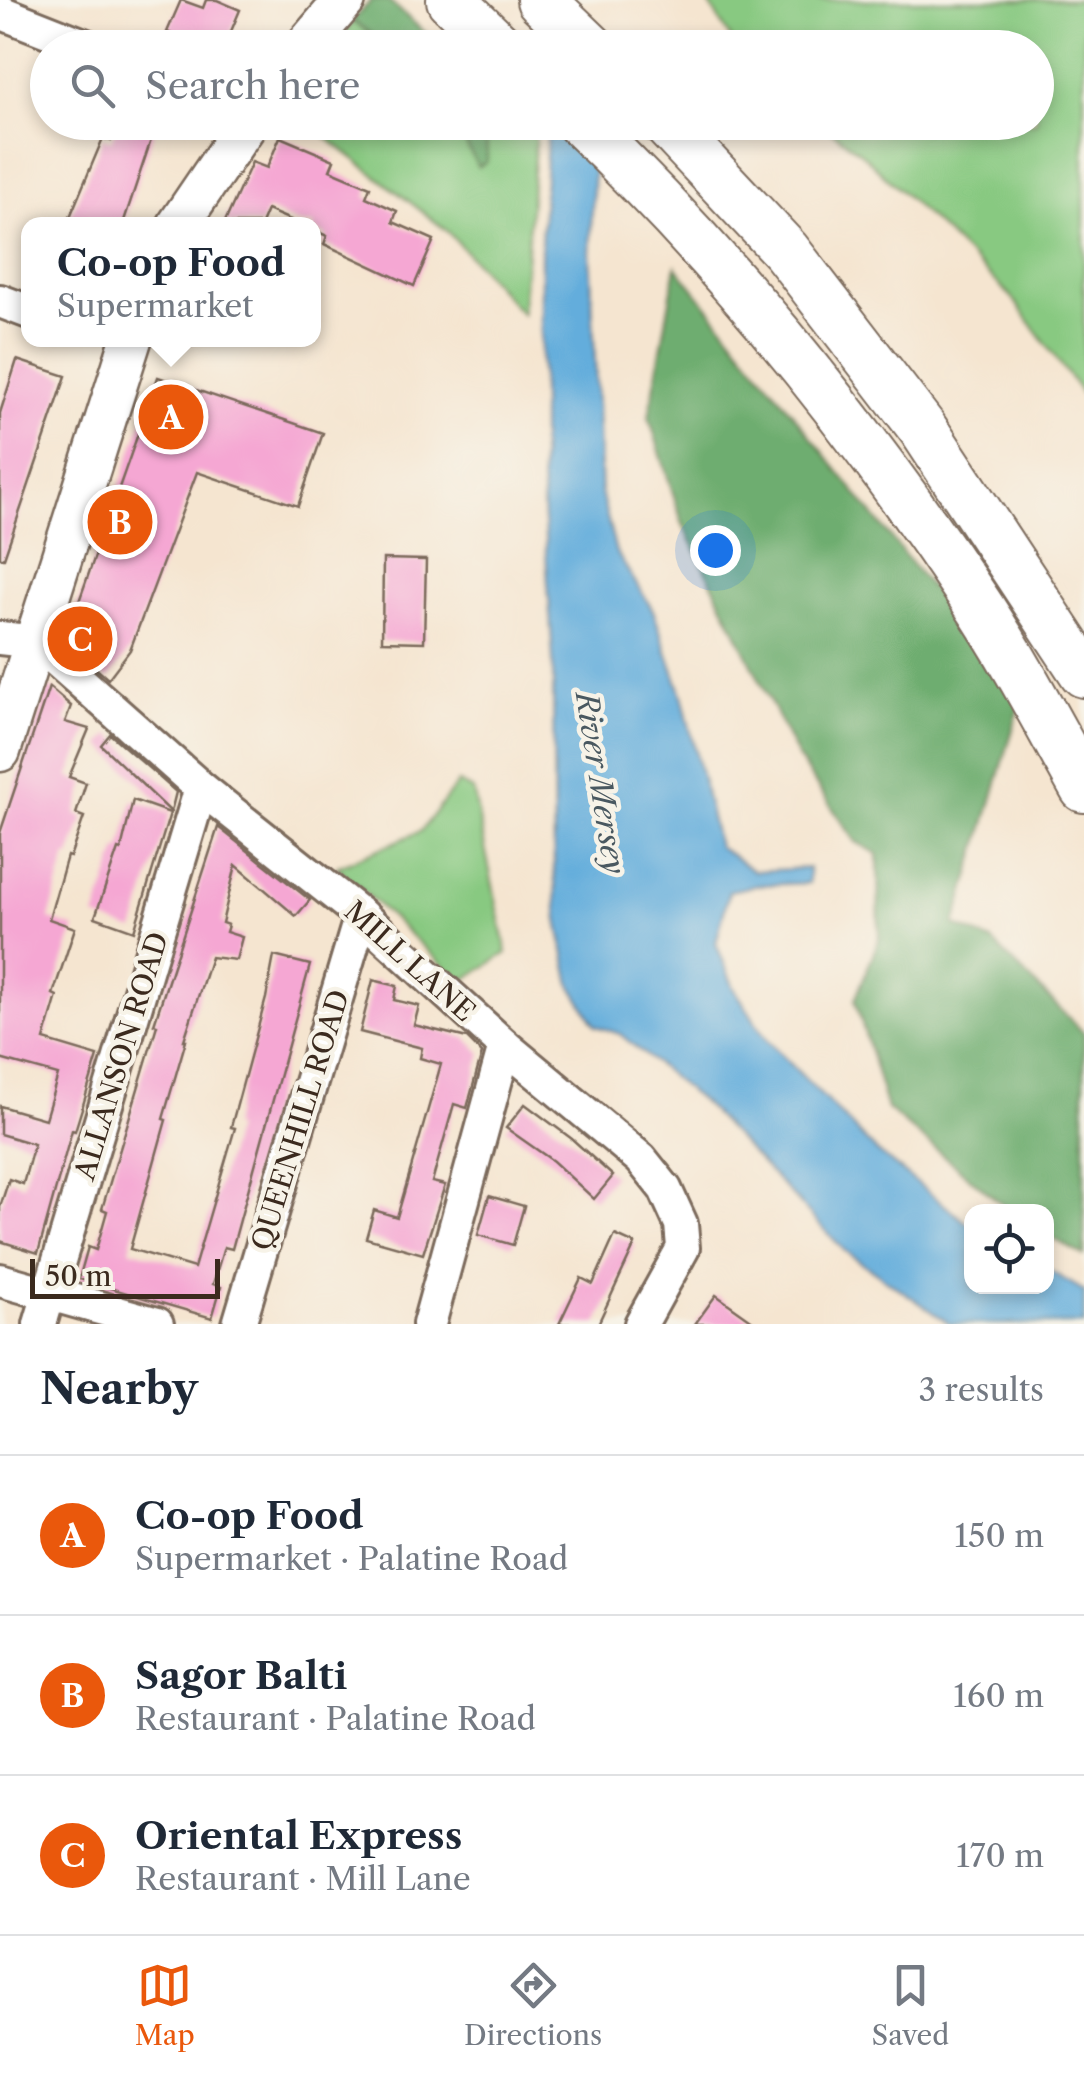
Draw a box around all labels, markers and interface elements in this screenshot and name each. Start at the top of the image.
search box [30,30,1054,140]
icon: search [65,58,120,113]
text: Search here [145,62,360,109]
popup [21,217,321,347]
text: Co-op Food [57,239,285,286]
text: Supermarket [57,286,253,325]
pin: A [138,380,204,454]
pin: B [88,484,152,560]
your location [690,525,741,576]
pin: C [48,602,112,676]
water label: River Mersey [568,687,633,877]
street label: MILL LANE [338,894,482,1028]
street label: ALLANSON ROAD [67,928,175,1185]
street label: QUEENHILL ROAD [244,986,356,1254]
map controls [964,1204,1054,1294]
button: locate [964,1204,1054,1294]
scale bar [30,1254,220,1298]
text: 50 m [45,1259,112,1293]
text: Nearby [40,1363,198,1415]
text: 3 results [918,1370,1044,1409]
text: Co-op Food [135,1492,364,1539]
text: A [60,1516,85,1555]
text: 150 m [955,1516,1044,1555]
text: Supermarket · Palatine Road [135,1539,568,1578]
text: Sagor Balti [135,1652,347,1699]
text: B [61,1676,84,1715]
text: 160 m [953,1676,1044,1715]
text: Restaurant · Palatine Road [135,1699,536,1738]
text: Oriental Express [135,1812,462,1859]
text: C [60,1836,85,1875]
text: 170 m [956,1836,1044,1875]
text: Restaurant · Mill Lane [135,1859,471,1898]
tab: Map [135,1958,195,2052]
tab: Directions [464,1958,602,2052]
tab: Saved [872,1958,949,2052]

